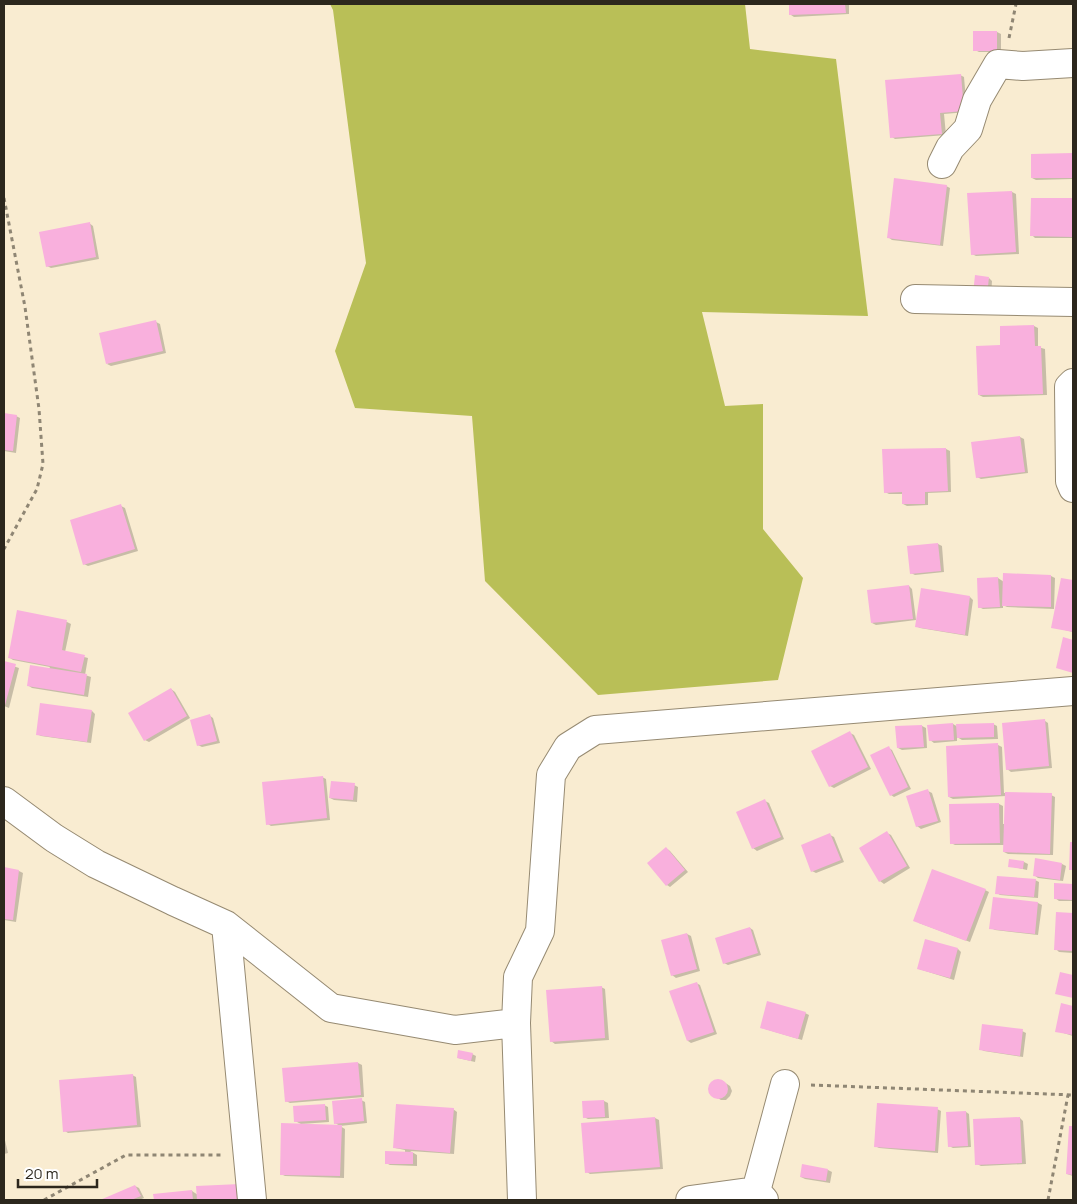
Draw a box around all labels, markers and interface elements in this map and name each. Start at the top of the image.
scale bar [18,1156,96,1188]
text: 20 m [25,1163,58,1184]

